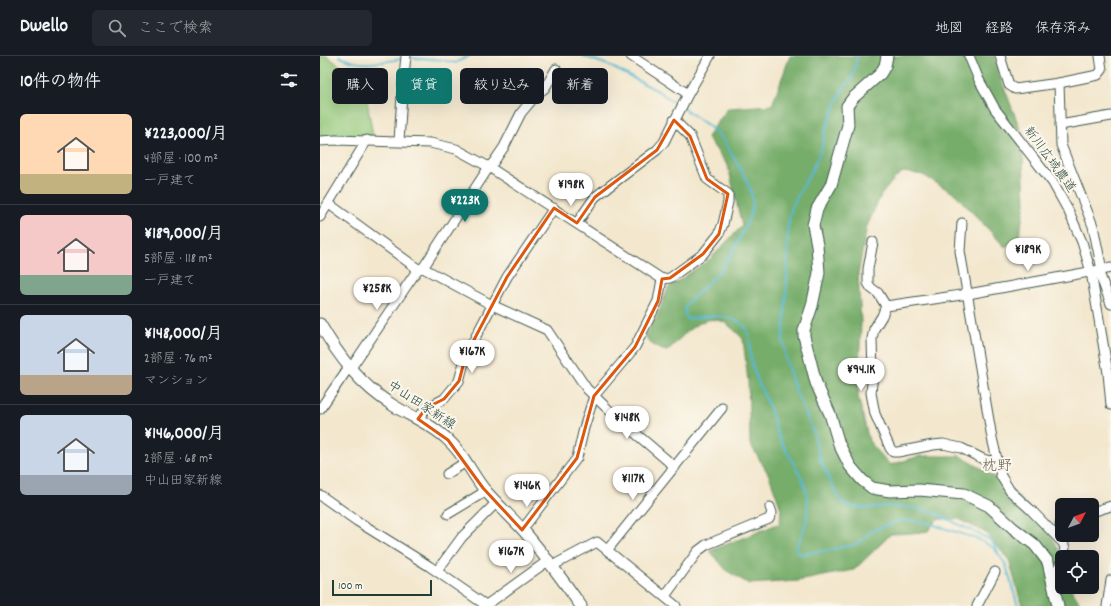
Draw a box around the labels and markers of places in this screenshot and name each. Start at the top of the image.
pin: ¥198K [543,173,599,207]
pin: ¥223K [437,189,493,223]
pin: ¥189K [1000,238,1056,272]
pin: ¥258K [349,277,405,311]
pin: ¥167K [444,340,500,374]
pin: ¥94.1K [828,358,894,392]
pin: ¥148K [599,406,655,440]
pin: ¥117K [605,467,661,501]
pin: ¥146K [499,474,555,508]
pin: ¥167K [483,540,539,574]

